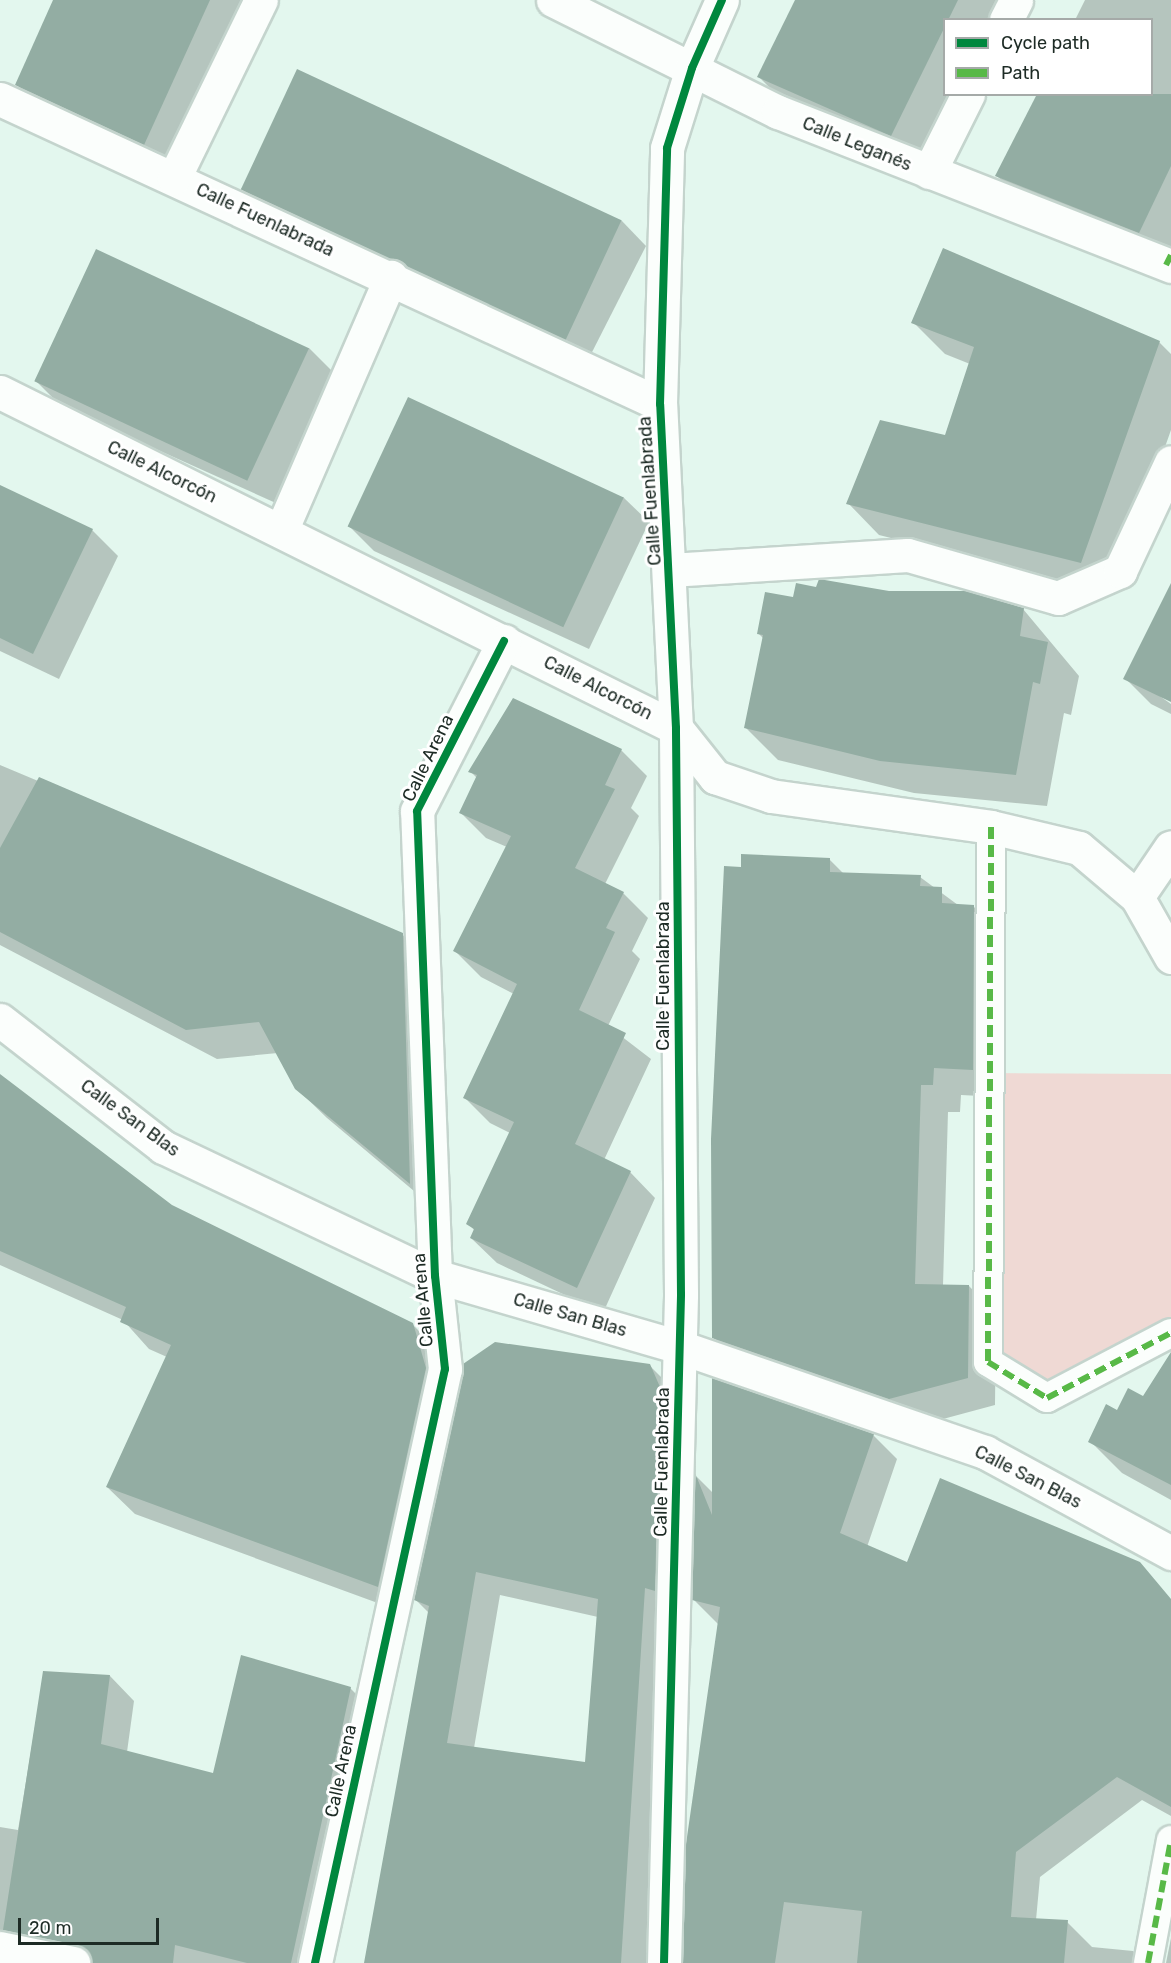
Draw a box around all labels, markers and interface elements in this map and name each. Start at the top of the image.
legend [943,18,1153,96]
text: Cycle path [1001,32,1090,54]
text: Path [1001,62,1040,84]
street label: Calle Leganés [799,112,915,176]
street label: Calle Fuenlabrada [193,179,337,261]
street label: Calle Fuenlabrada [634,416,666,566]
street label: Calle Alcorcón [103,436,221,508]
street label: Calle Alcorcón [540,651,656,725]
street label: Calle Arena [398,711,458,805]
street label: Calle Fuenlabrada [652,901,674,1051]
street label: Calle San Blas [76,1075,184,1161]
street label: Calle Arena [408,1252,438,1348]
street label: Calle San Blas [511,1288,629,1342]
street label: Calle Fuenlabrada [650,1387,674,1537]
street label: Calle San Blas [971,1441,1085,1513]
street label: Calle Arena [321,1722,361,1820]
scale bar [21,1906,162,1944]
text: 20 m [29,1917,71,1939]

